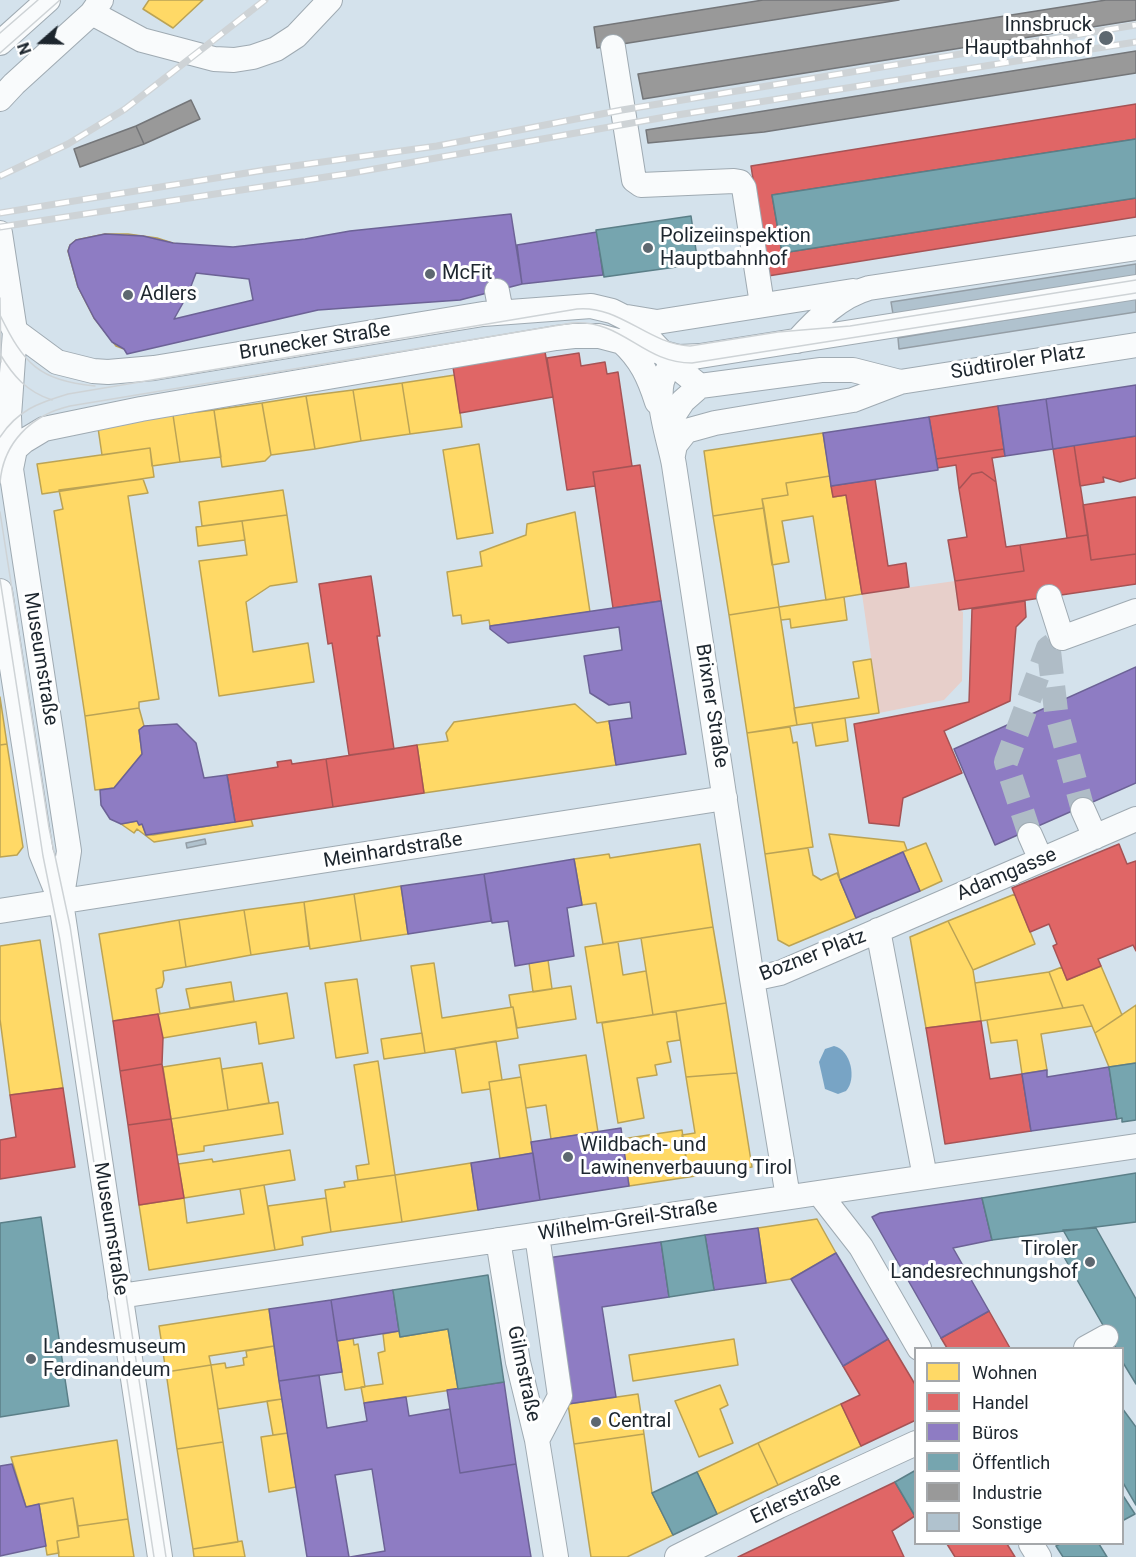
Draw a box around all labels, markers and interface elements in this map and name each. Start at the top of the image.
north arrow [12,12,72,72]
place label: Innsbruck Hauptbahnhof [965,14,1092,61]
marker: Innsbruck Hauptbahnhof [1097,29,1115,47]
text: N [14,40,35,57]
place label: Polizeiinspektion Hauptbahnhof [660,225,811,272]
marker: Polizeiinspektion Hauptbahnhof [641,241,655,255]
place label: McFit [442,262,492,286]
marker: McFit [423,267,437,281]
place label: Adlers [140,283,197,307]
marker: Adlers [121,288,135,302]
street label: Brunecker Straße [238,318,392,366]
street label: Südtiroler Platz [949,341,1087,385]
street label: Museumstraße [18,591,62,727]
street label: Brixner Straße [689,642,733,770]
street label: Meinhardstraße [322,828,464,874]
street label: Adamgasse [953,843,1061,907]
street label: Bozner Platz [756,925,870,987]
place label: Wildbach- und Lawinenverbauung Tirol [580,1134,792,1181]
marker: Wildbach- und Lawinenverbauung Tirol [561,1150,575,1164]
street label: Museumstraße [88,1161,132,1297]
street label: Wilhelm-Greil-Straße [537,1195,719,1247]
place label: Tiroler Landesrechnungshof [890,1238,1078,1285]
marker: Tiroler Landesrechnungshof [1083,1255,1097,1269]
street label: Gilmstraße [501,1324,545,1424]
place label: Landesmuseum Ferdinandeum [43,1336,186,1383]
legend [914,1347,1124,1545]
marker: Landesmuseum Ferdinandeum [24,1352,38,1366]
text: Wohnen [972,1362,1037,1383]
text: Handel [972,1392,1029,1413]
place label: Central [608,1410,671,1434]
marker: Central [589,1415,603,1429]
text: Büros [972,1422,1019,1443]
text: Öffentlich [972,1452,1050,1473]
street label: Erlerstraße [747,1468,845,1530]
text: Industrie [972,1482,1042,1503]
text: Sonstige [972,1512,1042,1533]

